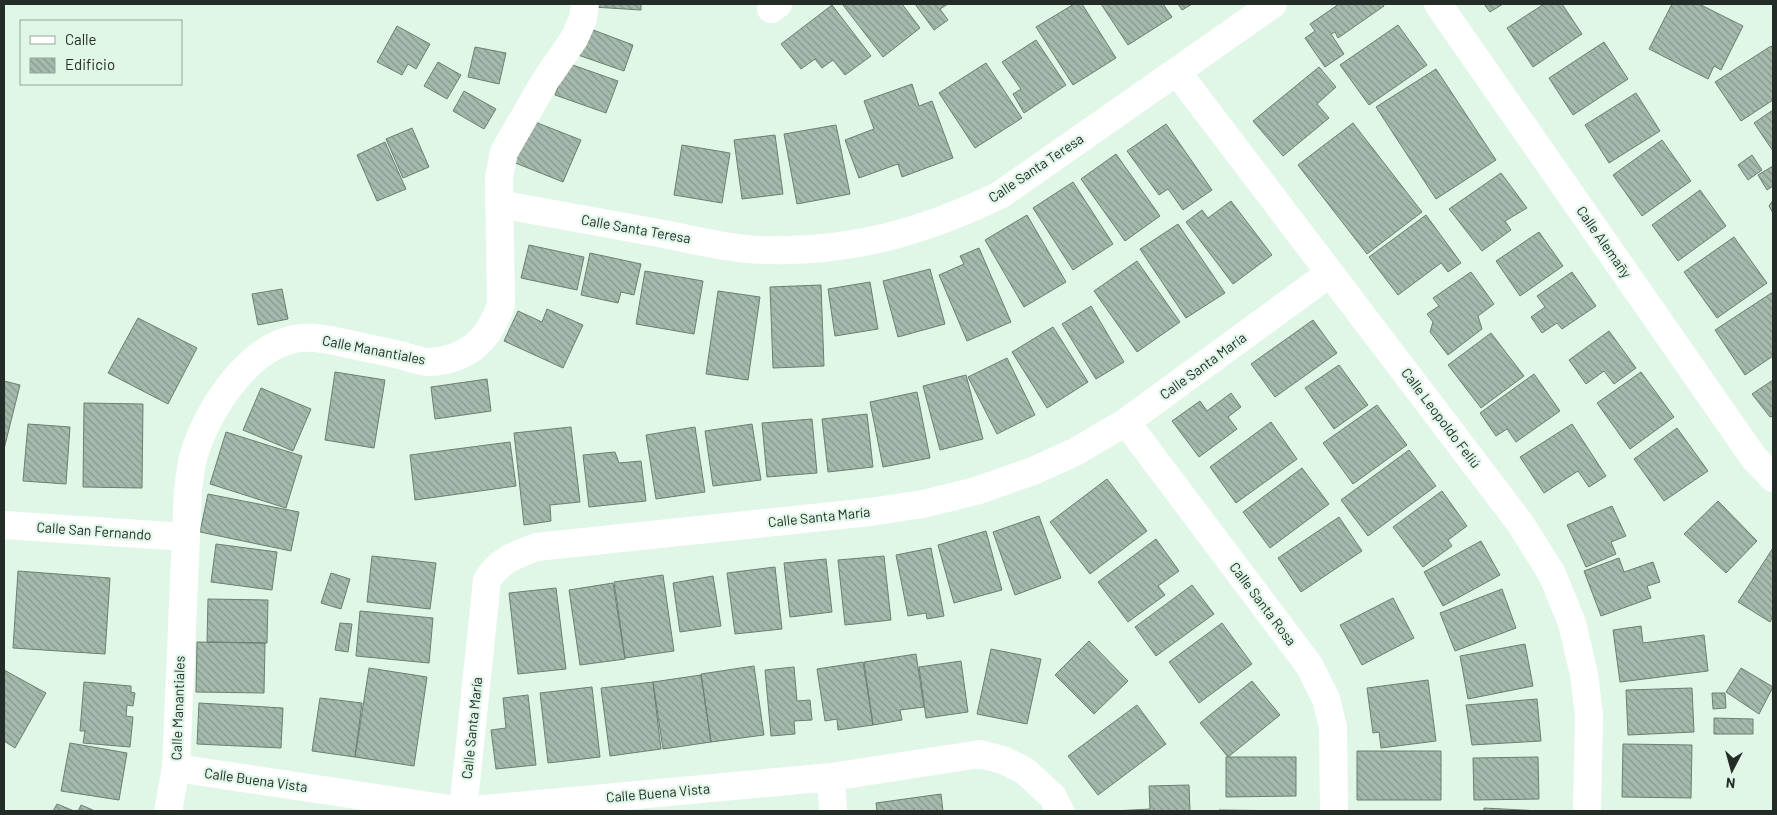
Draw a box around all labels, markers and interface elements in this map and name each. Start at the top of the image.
legend [20,20,182,85]
text: Calle [65,30,97,48]
text: Edificio [65,55,115,73]
street label: Calle Santa Teresa [985,130,1086,206]
street label: Calle Alemañy [1573,202,1636,282]
street label: Calle Santa Teresa [580,211,692,247]
street label: Calle Santa María [1156,329,1249,403]
street label: Calle Manantiales [321,331,427,368]
street label: Calle Leopoldo Feliú [1398,364,1485,471]
street label: Calle Santa María [767,503,871,530]
street label: Calle San Fernando [36,518,152,543]
street label: Calle Santa Rosa [1226,559,1300,649]
street label: Calle Manantiales [167,655,188,761]
street label: Calle Santa María [458,676,485,780]
north arrow [1707,745,1757,795]
street label: Calle Buena Vista [203,764,309,795]
text: N [1725,774,1736,792]
street label: Calle Buena Vista [605,779,711,806]

